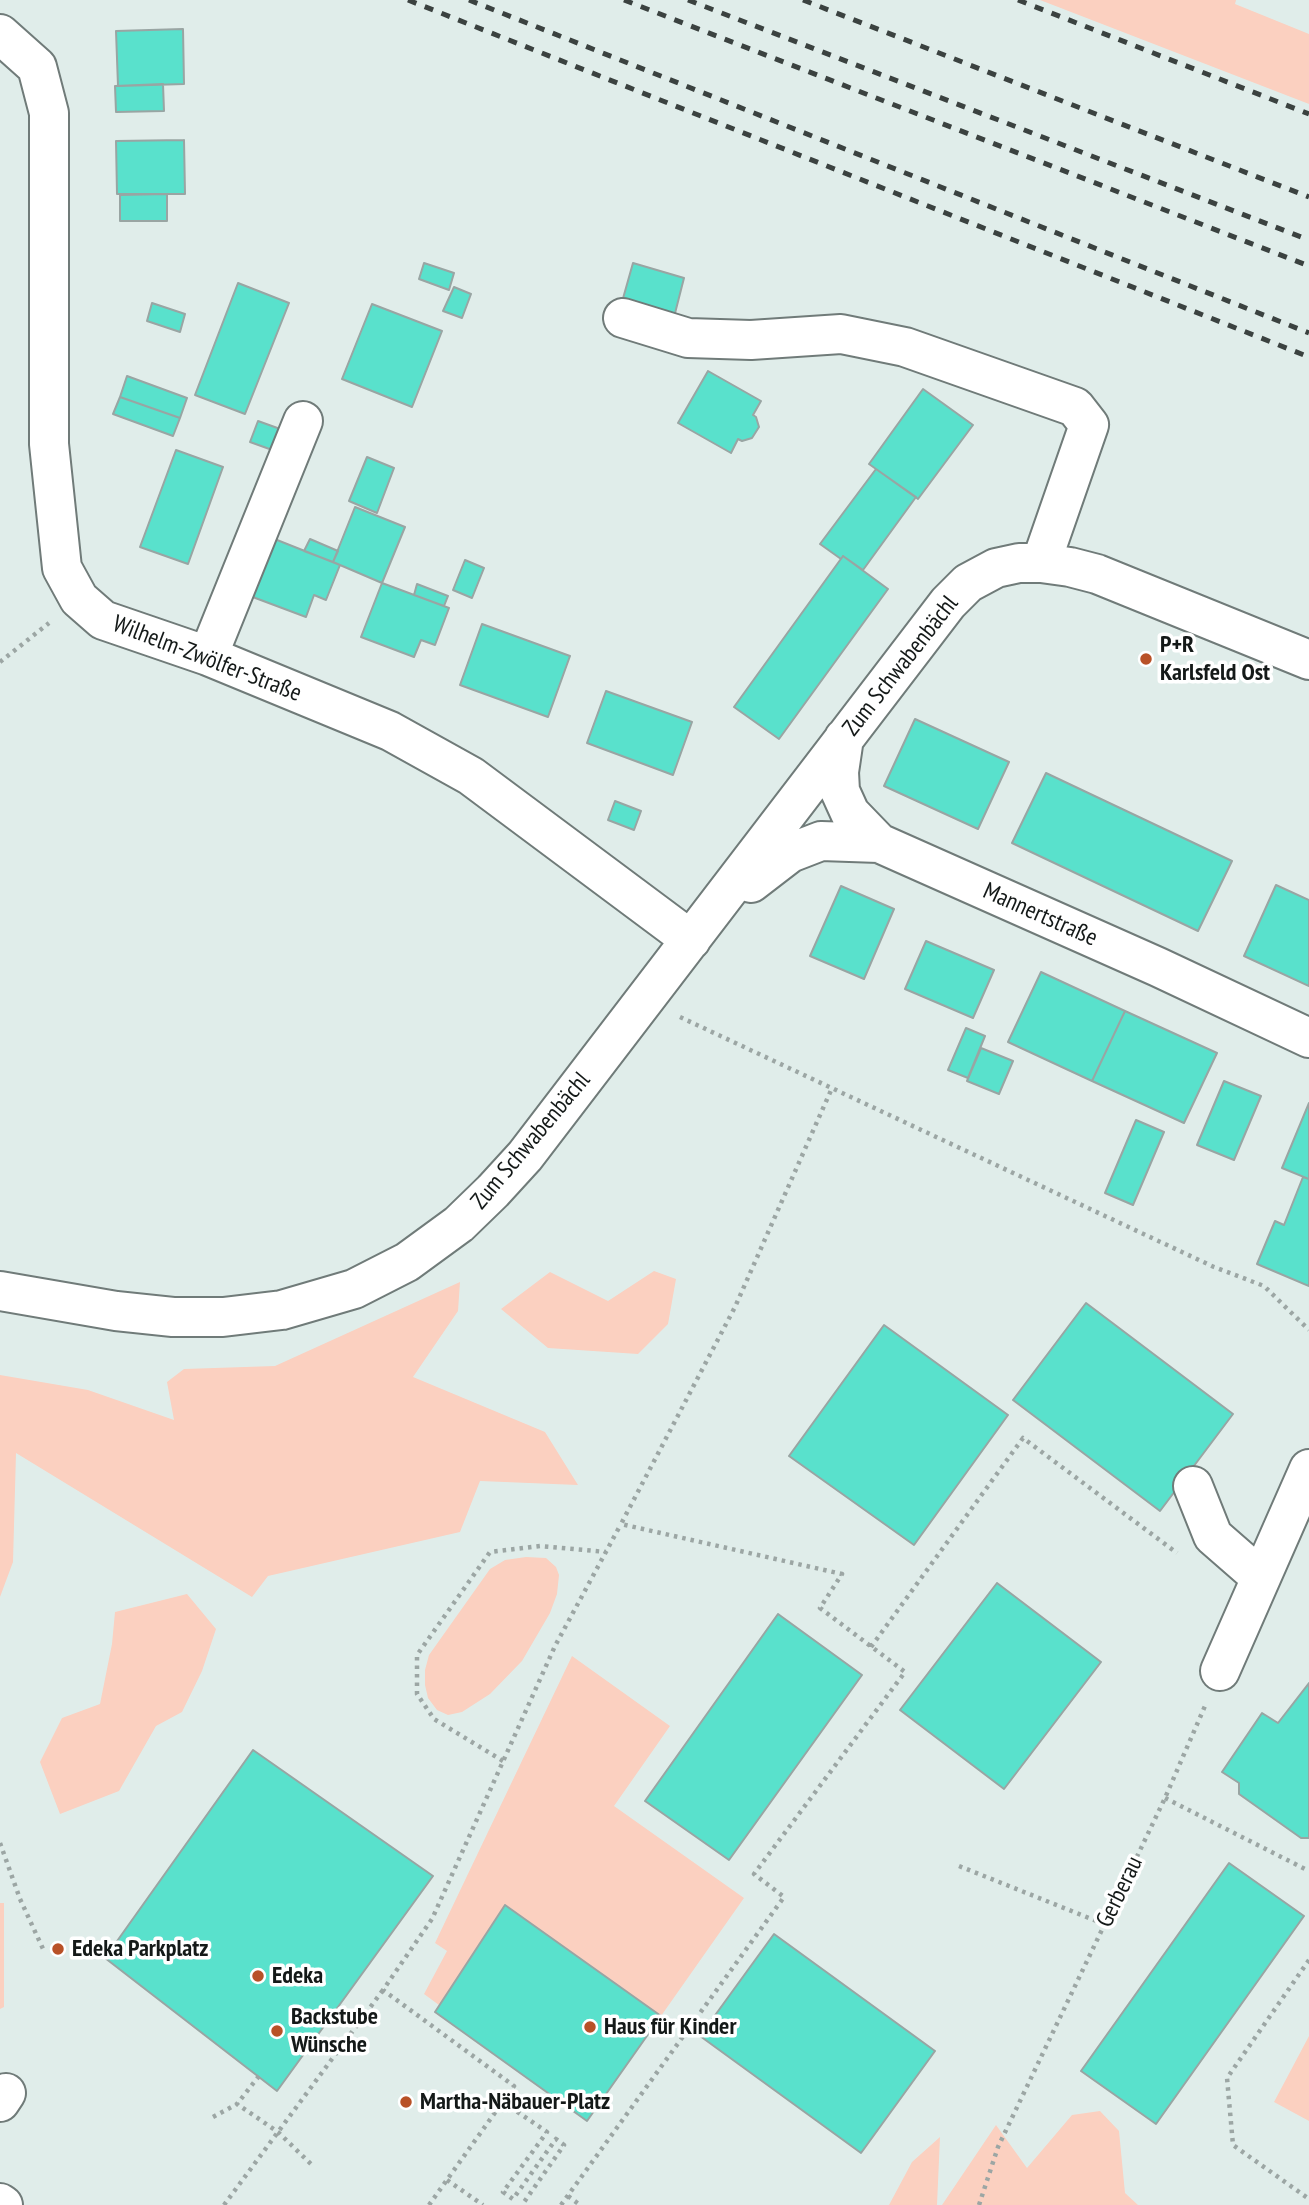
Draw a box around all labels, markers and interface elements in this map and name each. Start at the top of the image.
street label: Zum Schwabenbächl [837,590,965,742]
street label: Wilhelm-Zwölfer-Straße [109,610,305,708]
place label: P+R Karlsfeld Ost [1160,631,1270,687]
marker: P+R Karlsfeld Ost [1138,651,1154,667]
street label: Mannertstraße [978,877,1102,953]
street label: Zum Schwabenbächl [465,1067,597,1215]
street label: Gerberau [1091,1852,1149,1932]
place label: Edeka Parkplatz [72,1935,208,1963]
marker: Edeka Parkplatz [50,1941,66,1957]
place label: Edeka [272,1962,323,1990]
marker: Edeka [250,1968,266,1984]
place label: Backstube Wünsche [291,2003,378,2059]
place label: Haus für Kinder [604,2013,736,2041]
marker: Haus für Kinder [582,2019,598,2035]
marker: Backstube Wünsche [269,2023,285,2039]
place label: Martha-Näbauer-Platz [420,2088,610,2116]
marker: Martha-Näbauer-Platz [398,2094,414,2110]

